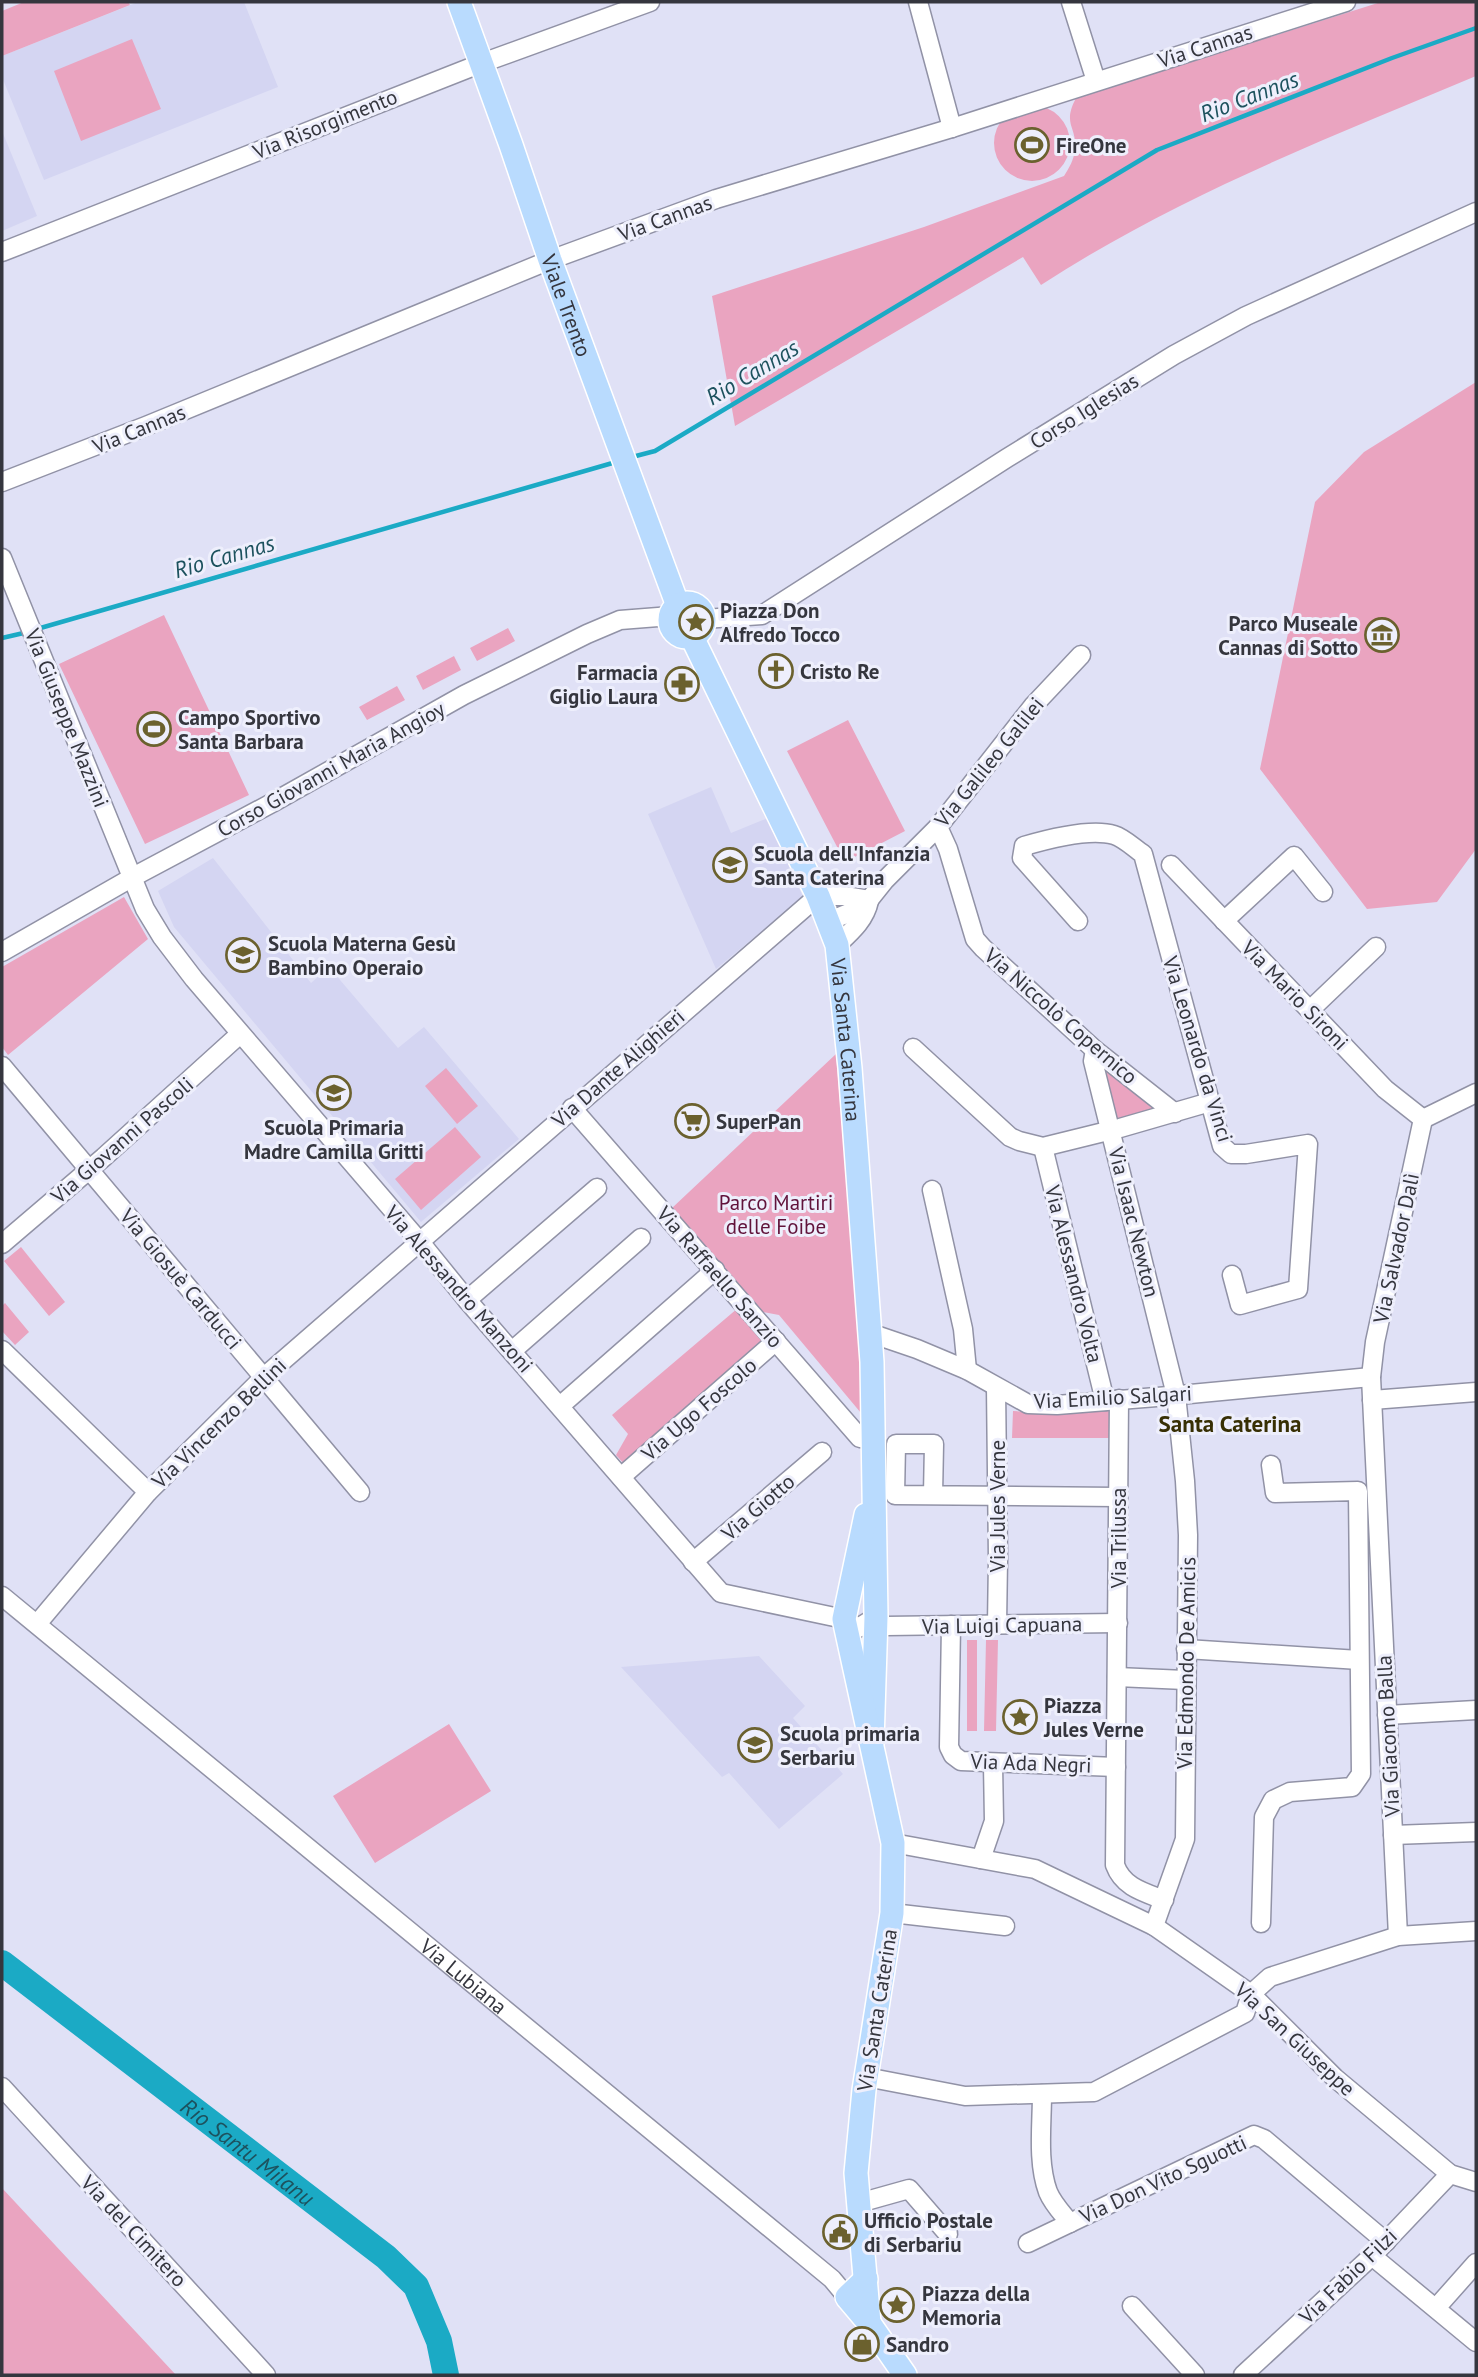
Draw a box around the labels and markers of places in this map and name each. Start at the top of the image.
sports icon: FireOne [1013,126,1051,164]
place label: FireOne [1056,132,1127,159]
place label: Piazza Don Alfredo Tocco [720,597,840,648]
place icon: Piazza Don Alfredo Tocco [677,603,715,641]
place label: Parco Museale Cannas di Sotto [1218,610,1358,661]
museum icon: Parco Museale Cannas di Sotto [1363,616,1401,654]
church icon: Cristo Re [757,652,795,690]
place label: Cristo Re [800,658,880,685]
place label: Farmacia Giglio Laura [550,659,658,710]
pharmacy icon: Farmacia Giglio Laura [663,665,701,703]
place label: Campo Sportivo Santa Barbara [178,704,321,755]
sports icon: Campo Sportivo Santa Barbara [135,710,173,748]
place label: Scuola dell'Infanzia Santa Caterina [754,840,930,891]
school or university icon: Scuola dell'Infanzia Santa Caterina [711,846,749,884]
place label: Scuola Materna Gesù Bambino Operaio [268,930,456,981]
school or university icon: Scuola Materna Gesù Bambino Operaio [224,936,262,974]
school or university icon: Scuola Primaria Madre Camilla Gritti [315,1074,353,1112]
supermarket icon: SuperPan [673,1102,711,1140]
place label: SuperPan [716,1108,801,1135]
place label: Scuola Primaria Madre Camilla Gritti [244,1114,424,1165]
place label: Piazza Jules Verne [1043,1692,1144,1743]
place icon: Piazza Jules Verne [1001,1698,1039,1736]
place label: Scuola primaria Serbariu [780,1720,920,1771]
school or university icon: Scuola primaria Serbariu [736,1726,774,1764]
place label: Ufficio Postale di Serbariu [864,2207,993,2258]
public building icon: Ufficio Postale di Serbariu [821,2213,859,2251]
place label: Piazza della Memoria [922,2280,1030,2331]
place icon: Piazza della Memoria [878,2286,916,2324]
shop icon: Sandro [843,2325,881,2363]
place label: Sandro [886,2331,949,2358]

